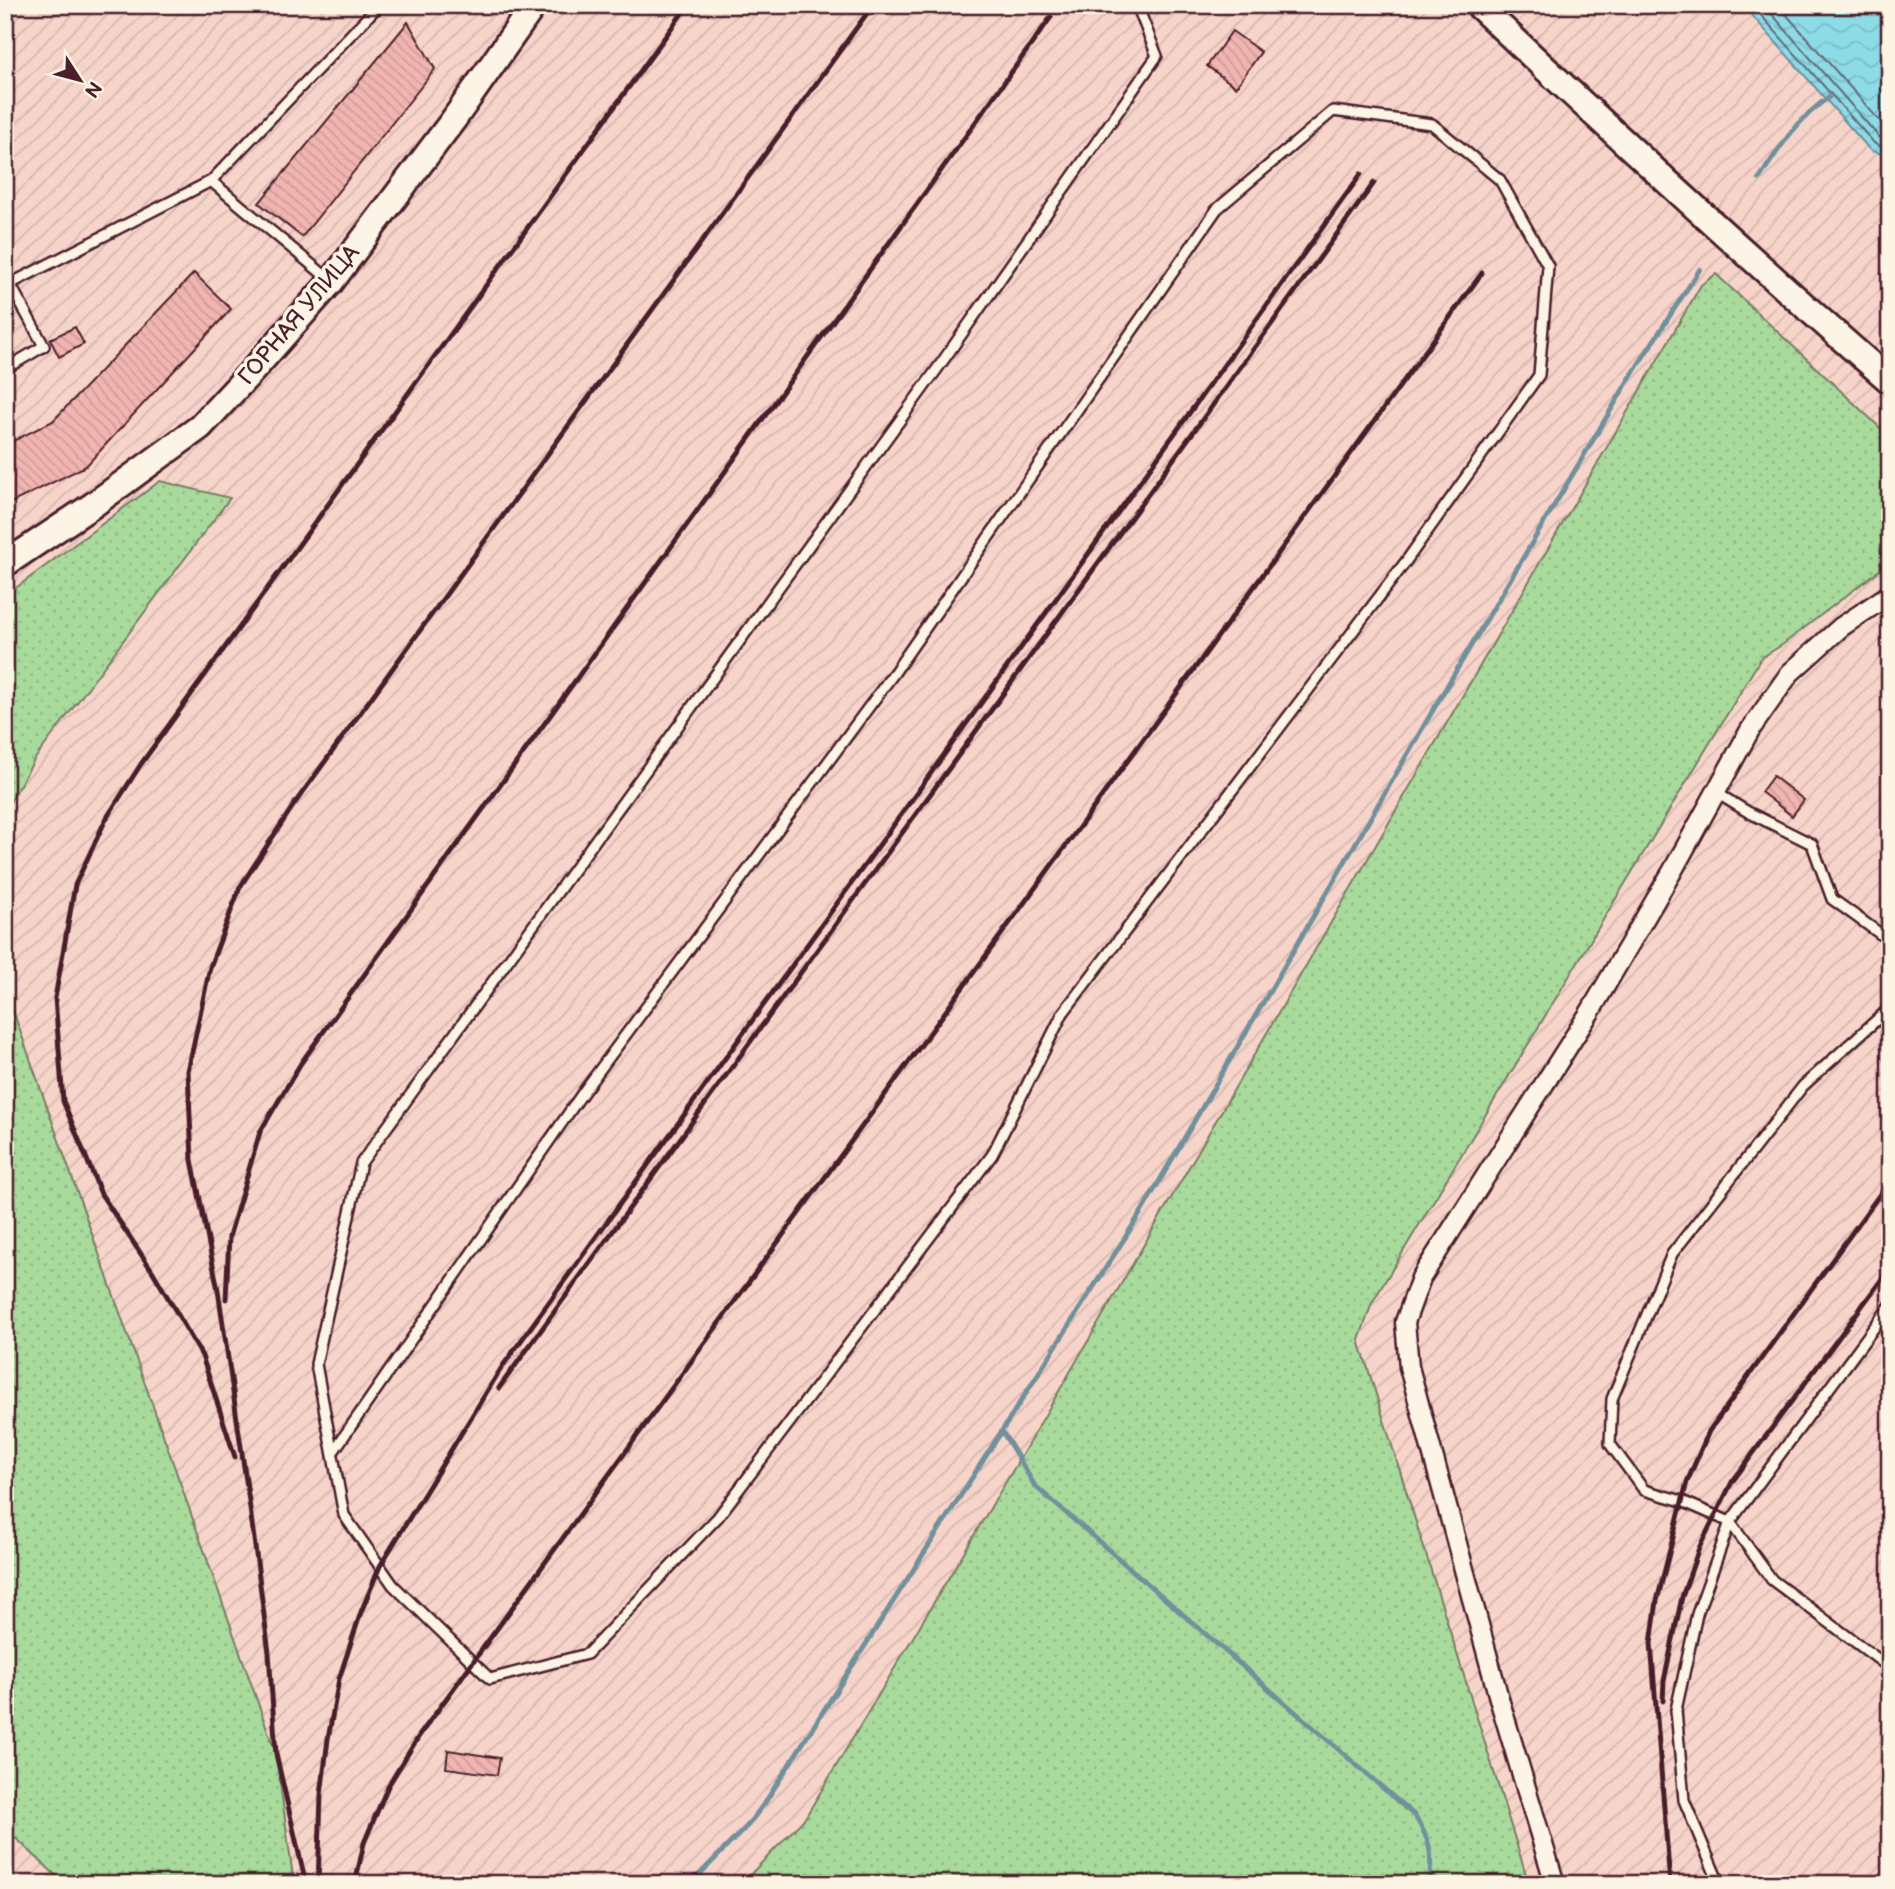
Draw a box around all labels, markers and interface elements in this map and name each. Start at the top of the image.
north arrow [46,46,116,116]
text: N [79,77,106,102]
street label: ГОРНАЯ УЛИЦА [232,239,366,391]

